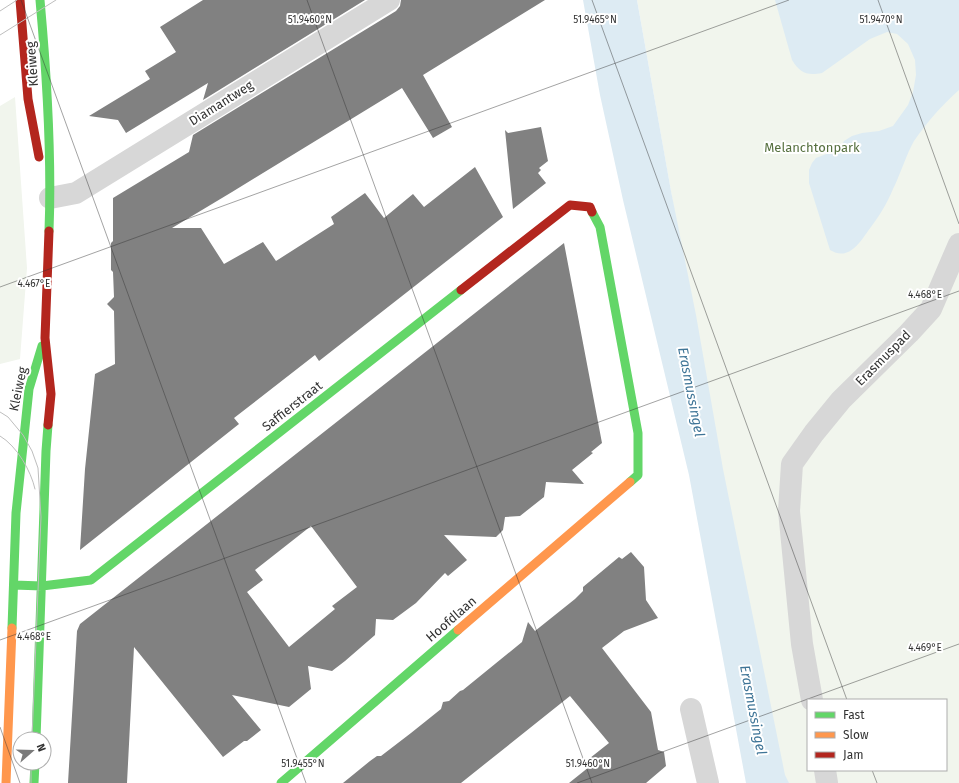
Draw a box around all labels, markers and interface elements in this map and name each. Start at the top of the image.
text: 51.9460°N [288,14,332,26]
text: 51.9465°N [573,14,617,26]
text: 51.9470°N [859,14,903,26]
street label: Kleiweg [23,41,41,87]
street label: Diamantweg [186,77,256,129]
park label: Melanchtonpark [764,140,860,155]
text: 4.467°E [18,278,50,290]
text: 4.468°E [908,289,942,301]
street label: Erasmuspad [852,327,914,389]
water label: Erasmussingel [674,346,708,438]
street label: Kleiweg [6,365,30,413]
street label: Saffierstraat [259,378,325,434]
street label: Hoofdlaan [423,593,479,645]
text: 4.468°E [17,631,51,643]
text: 4.469°E [908,642,942,654]
water label: Erasmussingel [736,664,770,756]
legend [807,699,947,771]
text: Fast [843,708,865,722]
text: Slow [843,728,869,742]
north arrow [12,731,52,771]
text: N [34,742,48,753]
text: Jam [843,748,863,762]
text: 51.9455°N [281,758,325,770]
text: 51.9460°N [566,758,610,770]

